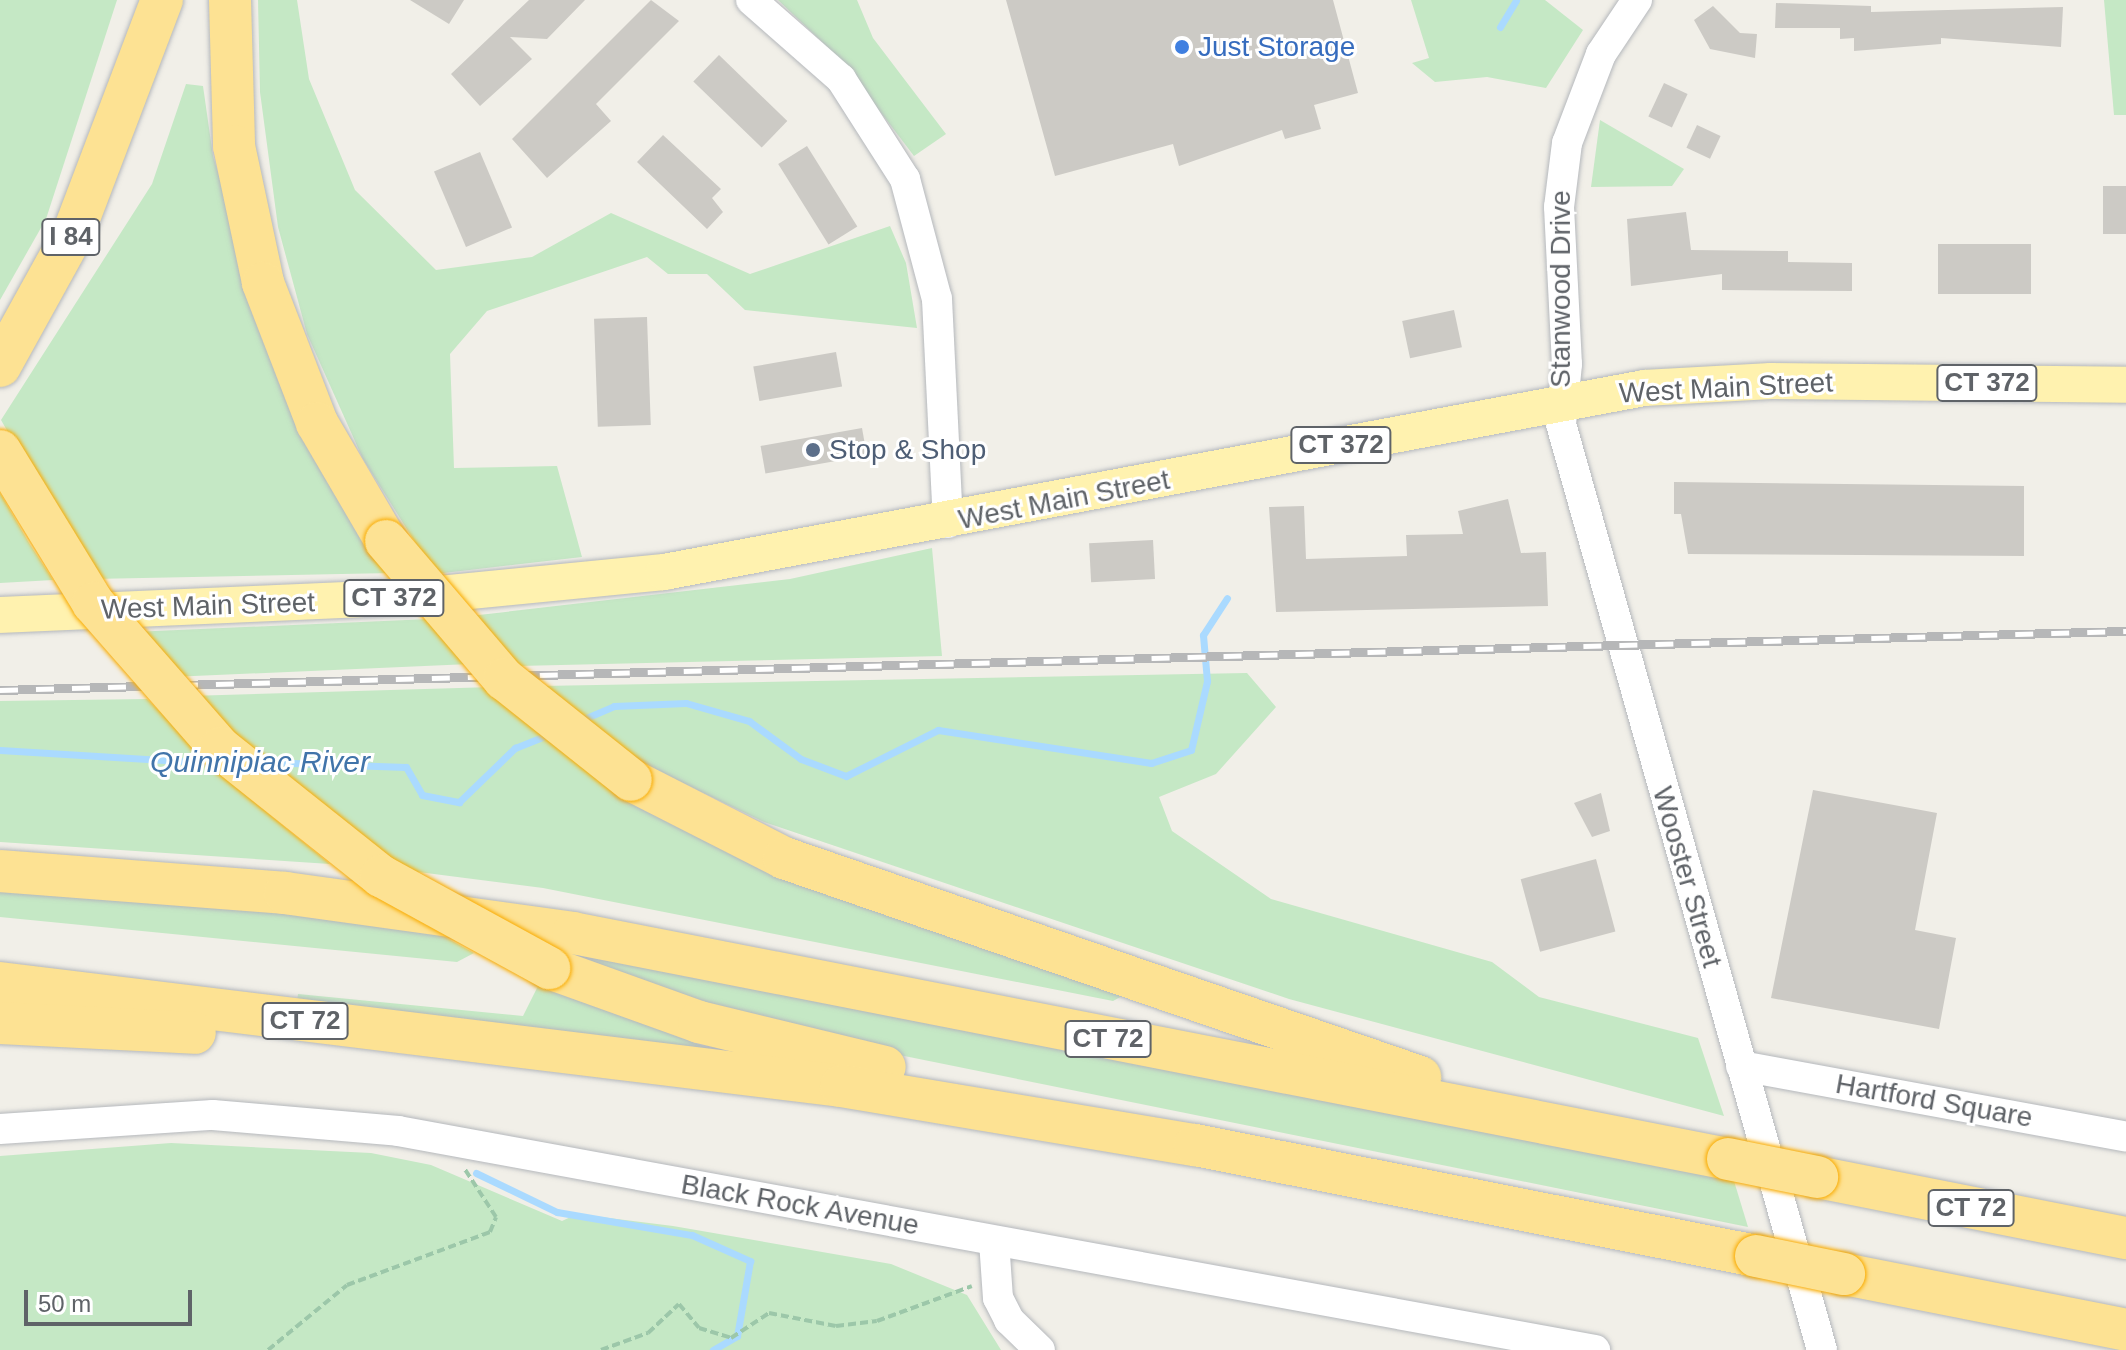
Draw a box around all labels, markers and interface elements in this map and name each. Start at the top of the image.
place label: Just Storage [1198,30,1355,64]
marker: Just Storage [1173,38,1191,56]
street label: Stanwood Drive [1544,190,1578,388]
road number: I 84 [41,215,101,259]
road number: CT 372 [1935,361,2039,405]
street label: West Main Street [1618,366,1834,410]
road number: CT 372 [1289,423,1393,467]
place label: Stop & Shop [829,433,986,467]
marker: Stop & Shop [804,441,822,459]
street label: West Main Street [956,463,1172,537]
road number: CT 372 [342,576,446,620]
street label: West Main Street [100,585,316,627]
water label: Quinnipiac River [150,744,370,780]
street label: Wooster Street [1645,783,1729,971]
road number: CT 72 [261,999,349,1043]
road number: CT 72 [1064,1017,1152,1061]
street label: Hartford Square [1833,1067,2035,1135]
street label: Black Rock Avenue [678,1167,922,1243]
road number: CT 72 [1927,1186,2015,1230]
scale bar [28,1274,196,1324]
text: 50 m [38,1290,91,1317]

